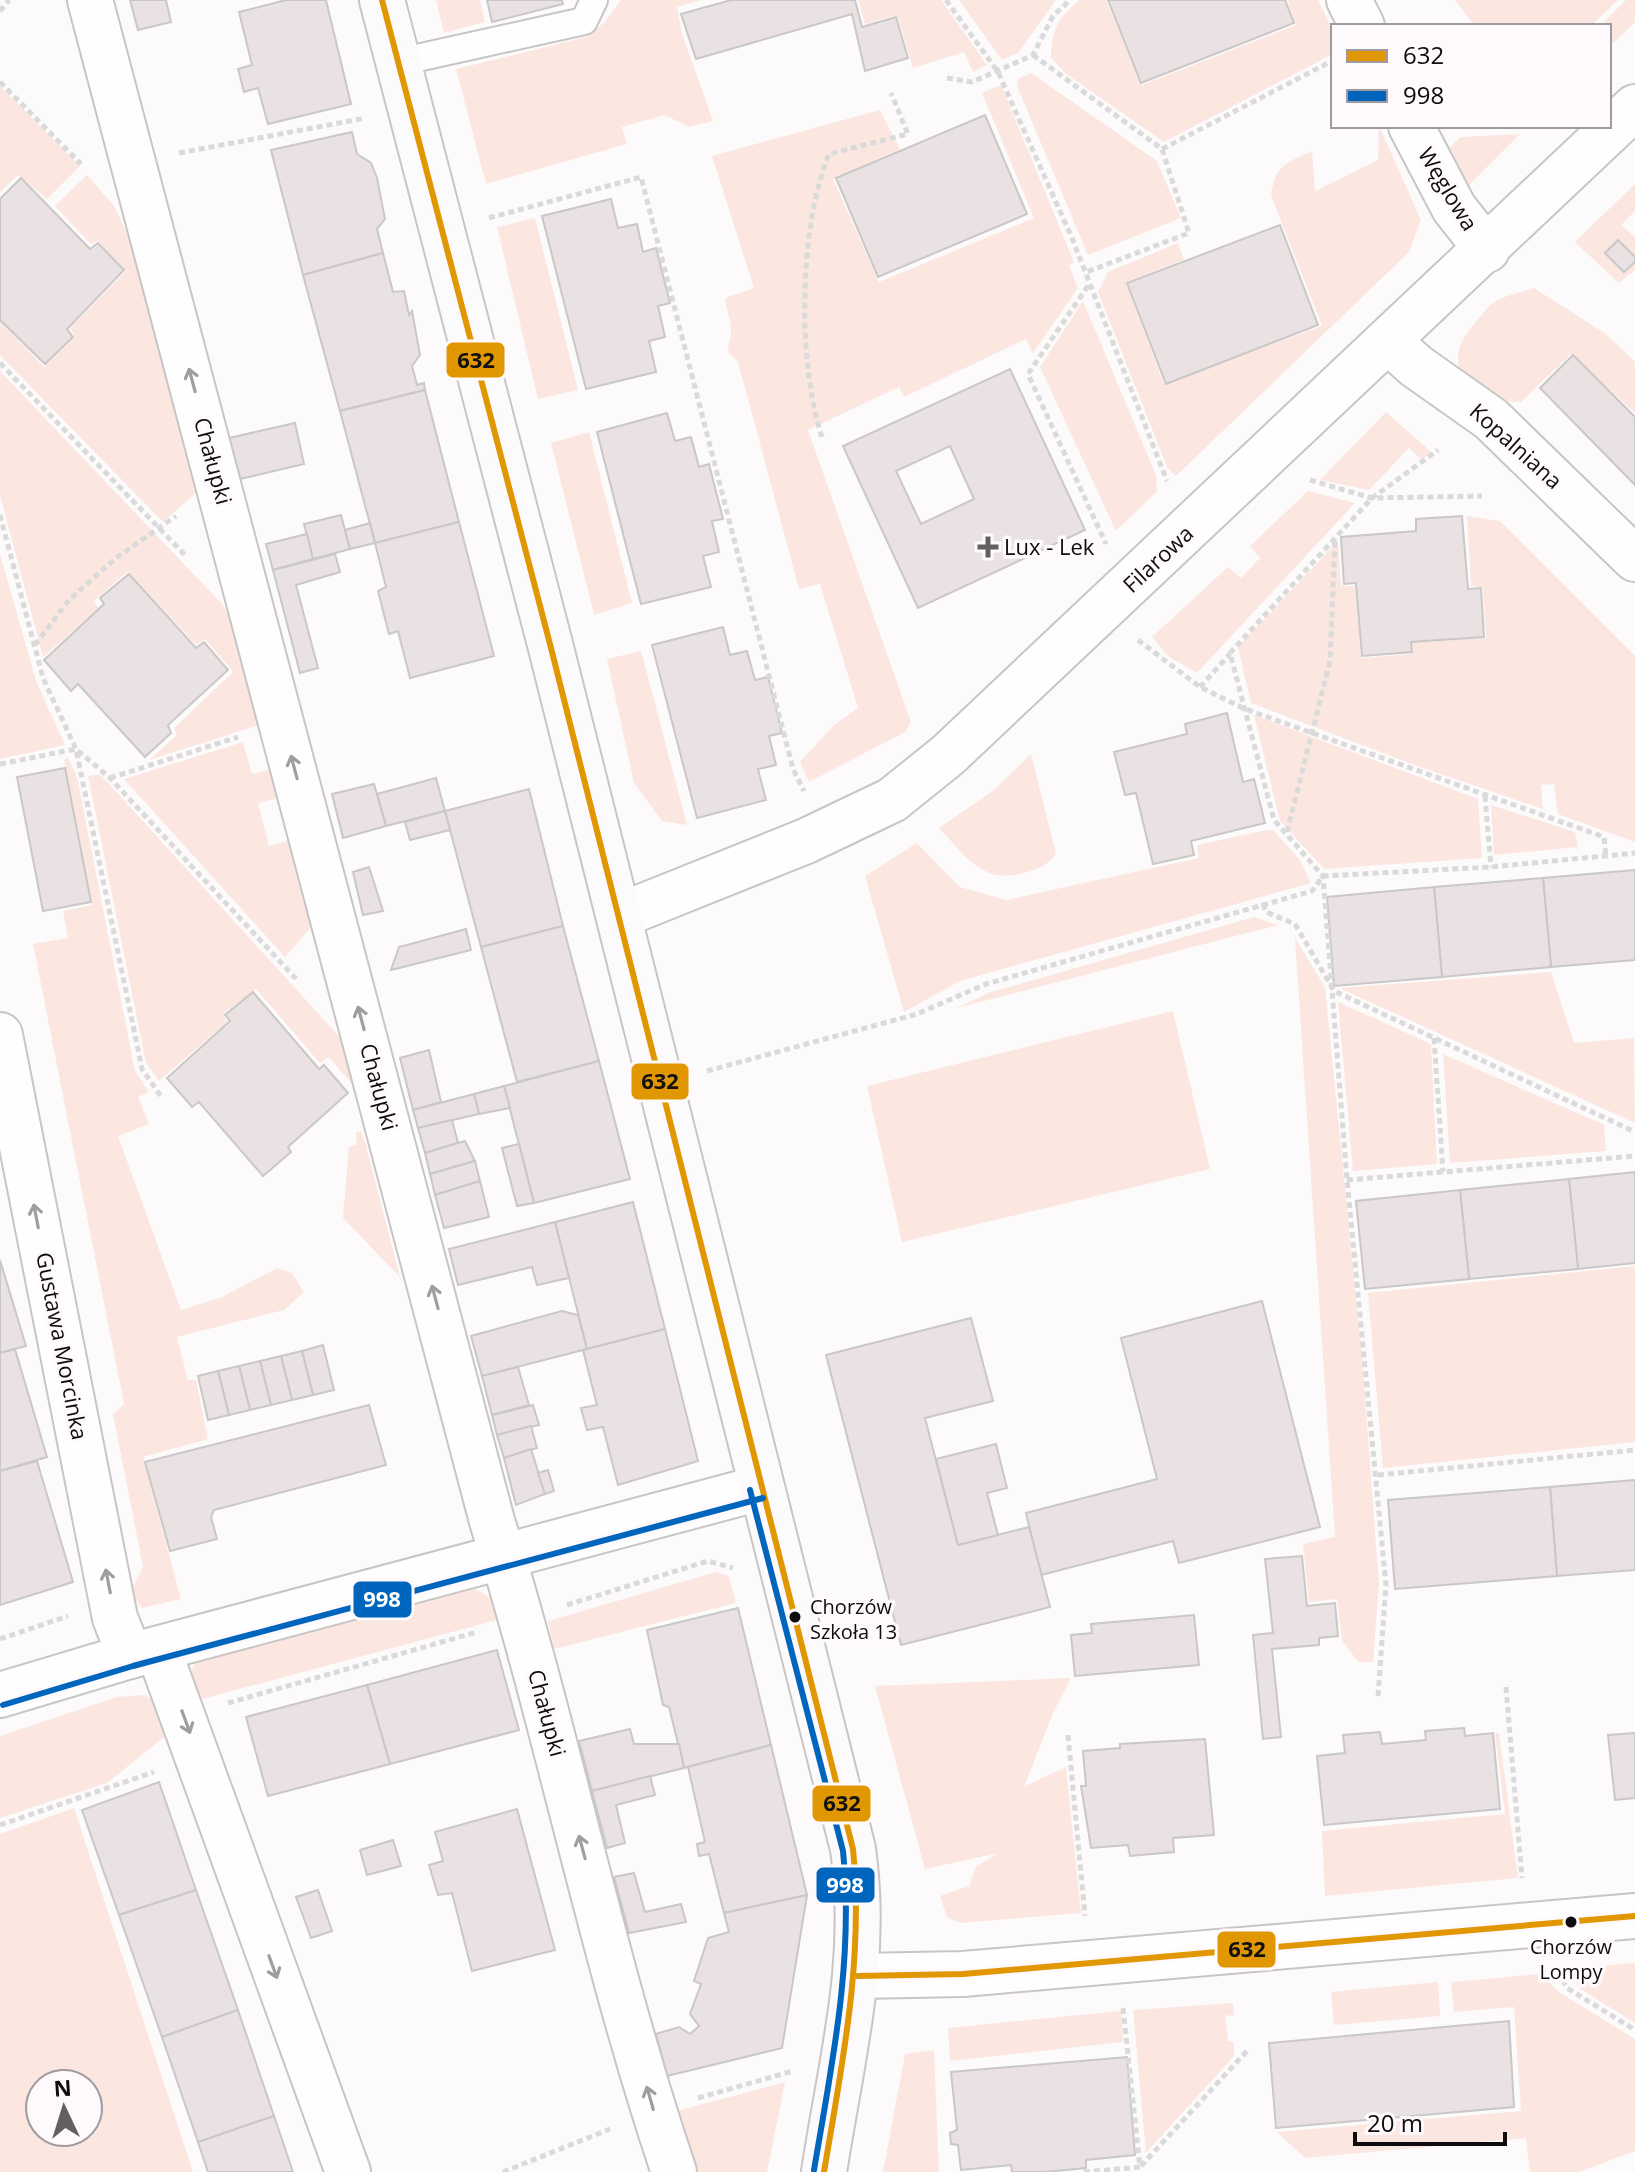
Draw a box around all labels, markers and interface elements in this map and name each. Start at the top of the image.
legend [1331,24,1611,128]
text: 632 [1403,38,1444,71]
text: 998 [1403,78,1444,111]
street label: Węglowa [1412,141,1486,236]
line badge: 632 [445,341,506,379]
text: 632 [457,344,495,374]
one-way arrow [183,368,198,394]
street label: Kopalniana [1464,396,1569,495]
street label: Chałupki [188,414,240,508]
street label: Filarowa [1116,518,1199,599]
place label: Lux - Lek [1004,531,1095,561]
marker: Lux - Lek [979,538,997,556]
one-way arrow [286,755,301,780]
one-way arrow [353,1006,368,1032]
street label: Chałupki [354,1040,406,1134]
line badge: 632 [630,1062,690,1101]
text: 632 [641,1065,679,1095]
one-way arrow [28,1204,43,1230]
street label: Gustawa Morcinka [30,1249,96,1442]
one-way arrow [427,1284,442,1310]
one-way arrow [100,1569,115,1595]
line badge: 998 [352,1580,413,1619]
text: 998 [363,1583,401,1613]
place label: Chorzów Szkoła 13 [810,1593,897,1645]
marker: Chorzów Szkoła 13 [787,1609,803,1625]
street label: Chałupki [522,1666,574,1760]
one-way arrow [180,1709,195,1734]
line badge: 632 [811,1784,872,1823]
text: 632 [823,1787,861,1817]
one-way arrow [574,1835,589,1860]
line badge: 998 [815,1866,876,1904]
text: 998 [826,1869,864,1899]
marker: Chorzów Lompy [1563,1914,1579,1930]
line badge: 632 [1216,1930,1277,1969]
text: 632 [1228,1933,1266,1963]
place label: Chorzów Lompy [1530,1933,1612,1985]
one-way arrow [267,1954,281,1979]
north arrow [24,2068,104,2148]
text: N [53,2071,73,2103]
one-way arrow [642,2085,657,2111]
scale bar [1355,2096,1505,2146]
text: 20 m [1367,2106,1423,2139]

